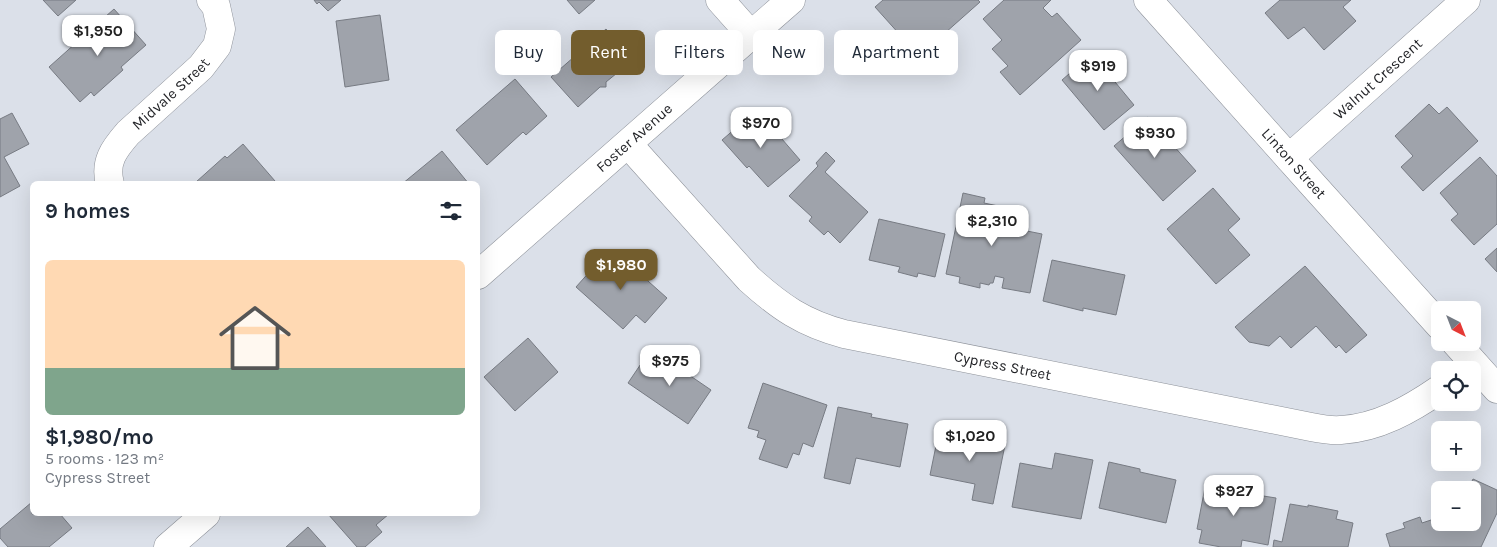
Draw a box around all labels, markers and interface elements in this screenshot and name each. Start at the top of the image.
pin: $1,950 [57,15,139,57]
text: $1,950 [73,21,123,40]
chip: Buy [495,30,561,75]
chip: Rent [571,30,645,75]
chip: Filters [655,30,743,75]
chip: New [753,30,824,75]
chip: Apartment [834,30,958,75]
street label: Walnut Crescent [1330,34,1426,123]
pin: $919 [1068,49,1128,92]
street label: Midvale Street [128,54,214,134]
text: $919 [1080,56,1116,75]
street label: Foster Avenue [593,100,676,176]
pin: $970 [731,106,791,149]
text: $970 [742,113,780,132]
pin: $930 [1125,116,1185,159]
text: $930 [1135,123,1175,142]
street label: Linton Street [1258,124,1330,203]
icon: filters [437,197,465,225]
text: 9 homes [45,199,130,223]
pin: $2,310 [951,204,1033,247]
text: $2,310 [967,211,1017,230]
pin: $1,980 [580,248,662,291]
text: $1,980 [596,255,647,274]
icon: home [210,293,300,383]
north arrow [1431,301,1481,351]
map controls [1431,301,1481,531]
pin: $975 [640,344,700,387]
street label: Cypress Street [952,347,1053,384]
text: $975 [651,351,689,370]
button: locate [1431,361,1481,411]
pin: $1,020 [929,420,1011,462]
button: + [1431,421,1481,471]
text: $1,980/mo [45,425,154,449]
text: $1,020 [945,426,995,445]
text: 5 rooms · 123 m² [45,449,164,468]
text: Cypress Street [45,468,150,487]
pin: $927 [1204,474,1264,517]
text: $927 [1215,481,1253,500]
button: − [1431,481,1481,531]

